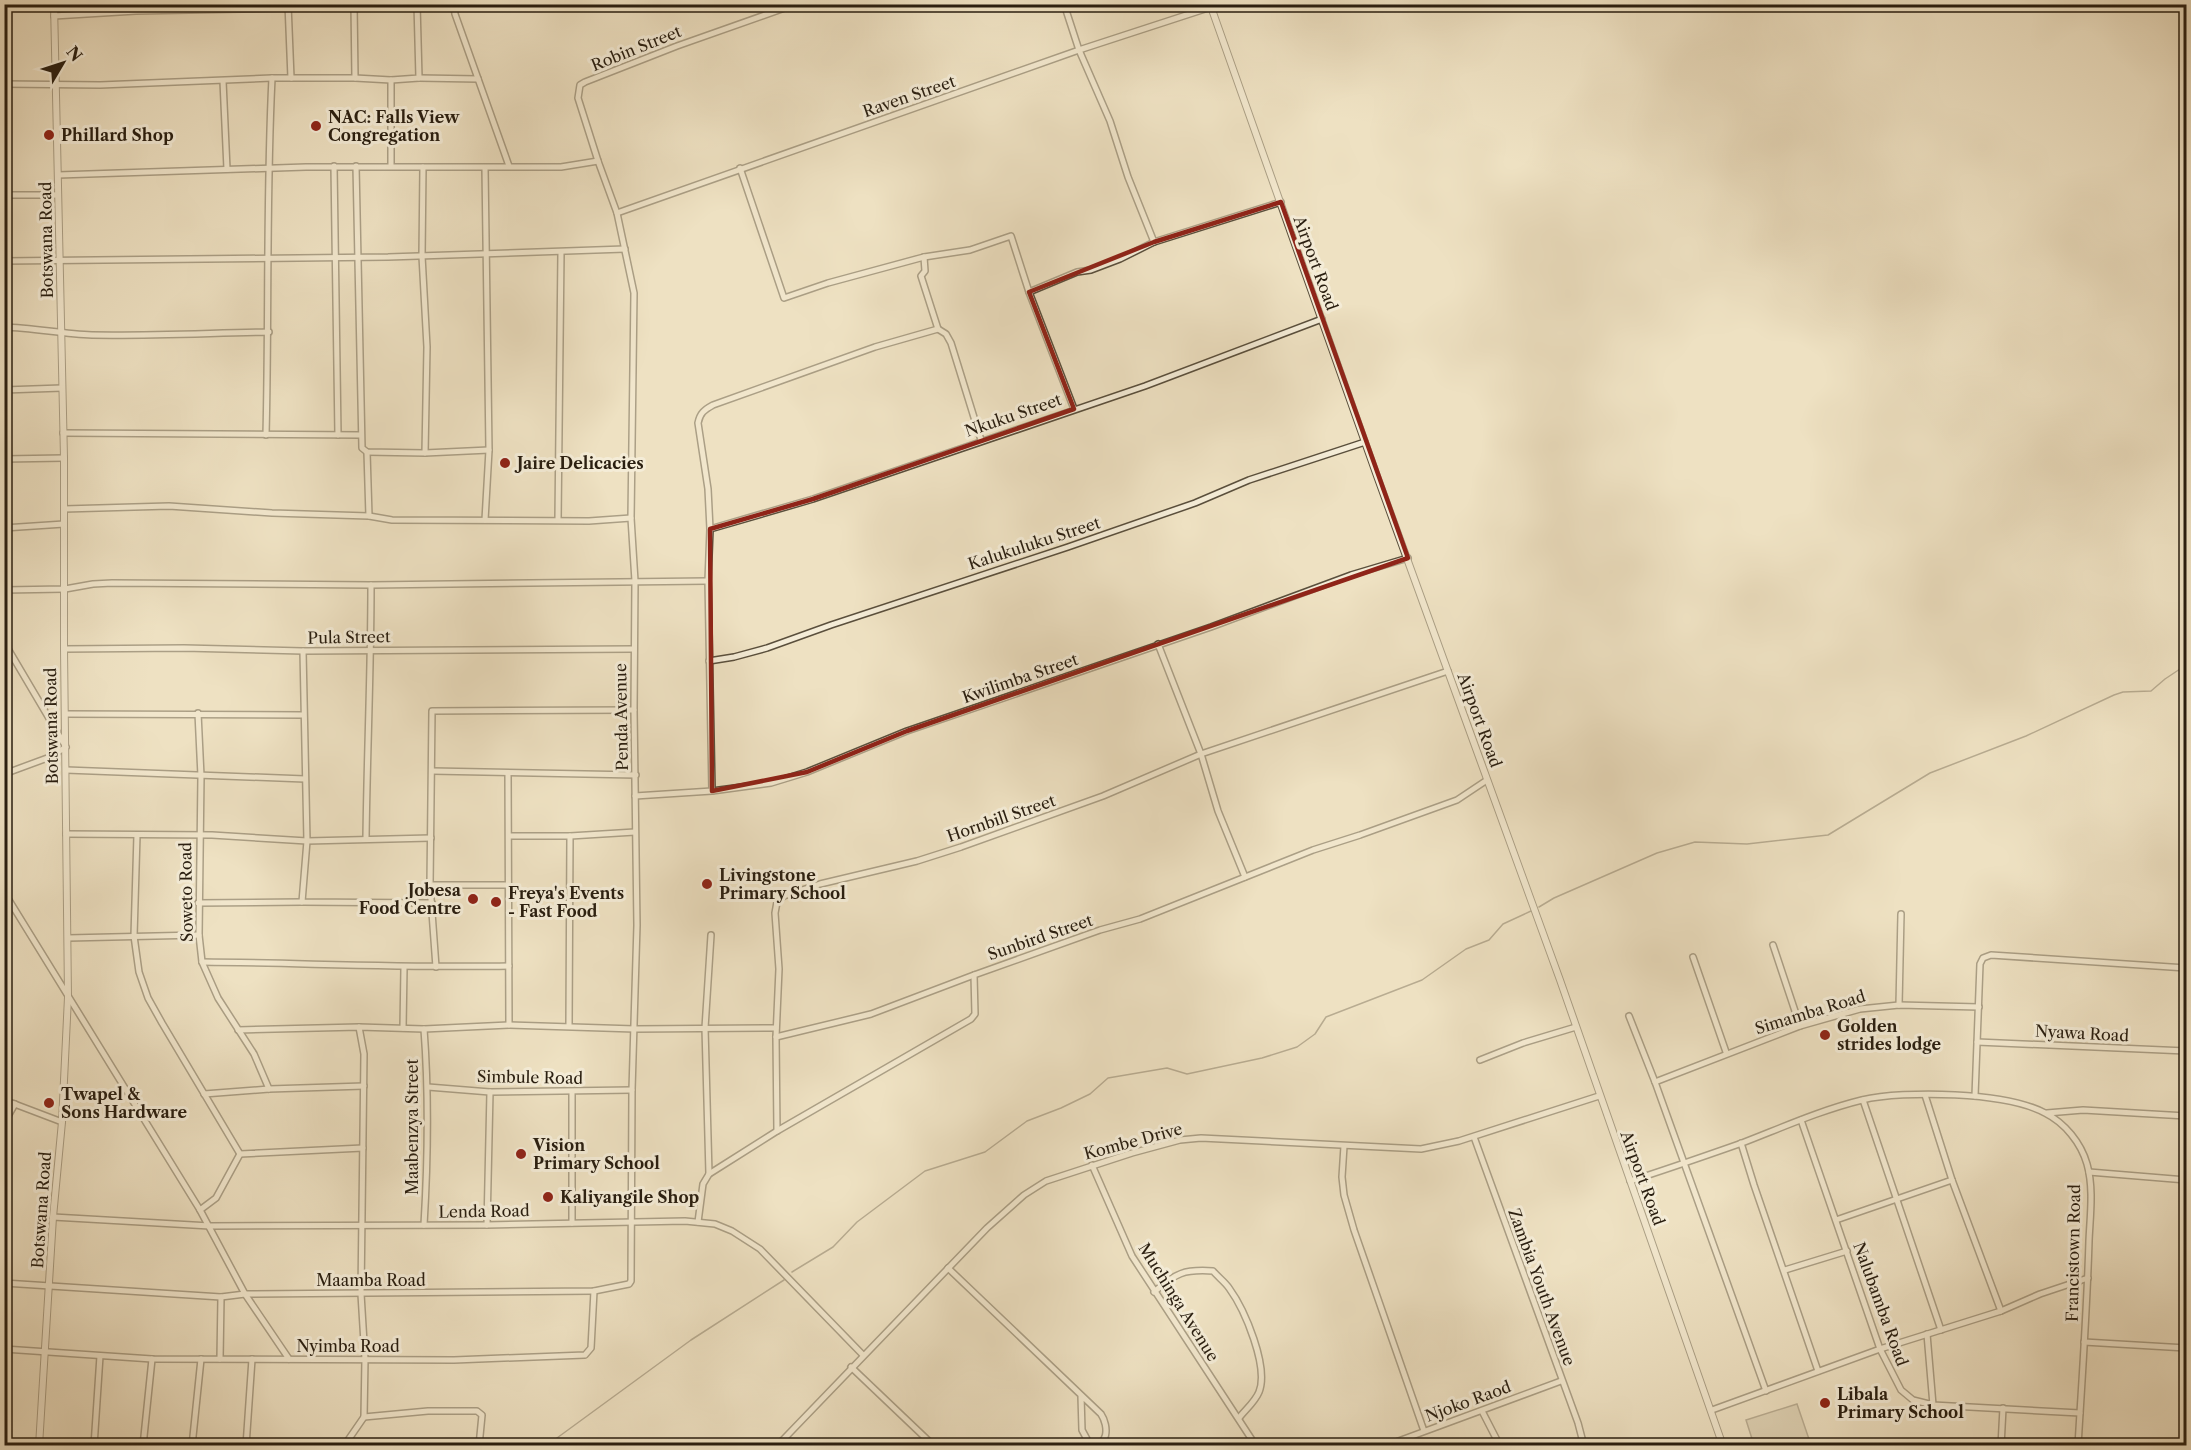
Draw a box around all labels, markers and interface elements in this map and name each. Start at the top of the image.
street label: Robin Street [588,21,684,75]
north arrow [33,33,93,93]
text: N [63,42,87,65]
street label: Raven Street [860,71,958,121]
place label: NAC: Falls View Congregation [328,107,460,145]
marker: NAC: Falls View Congregation [309,119,323,133]
place label: Phillard Shop [61,125,174,145]
marker: Phillard Shop [42,128,56,142]
street label: Botswana Road [35,181,57,299]
street label: Airport Road [1289,212,1342,313]
street label: Nkuku Street [962,389,1064,441]
place label: Jaire Delicacies [514,453,644,473]
marker: Jaire Delicacies [498,456,512,470]
street label: Kalukuluku Street [965,512,1103,574]
street label: Pula Street [307,626,391,648]
street label: Kwilimba Street [959,649,1081,707]
street label: Penda Avenue [610,663,632,771]
street label: Botswana Road [40,667,62,785]
street label: Airport Road [1453,669,1506,770]
street label: Hornbill Street [944,790,1058,846]
street label: Soweto Road [175,842,197,942]
place label: Livingstone Primary School [719,865,846,903]
marker: Livingstone Primary School [700,877,714,891]
place label: Jobesa Food Centre [359,880,462,918]
place label: Freya's Events - Fast Food [508,883,624,921]
marker: Jobesa Food Centre [466,892,480,906]
marker: Freya's Events - Fast Food [489,895,503,909]
street label: Sunbird Street [985,910,1096,964]
street label: Simamba Road [1752,986,1868,1038]
place label: Golden strides lodge [1837,1016,1942,1054]
street label: Nyawa Road [2034,1021,2130,1045]
marker: Golden strides lodge [1818,1028,1832,1042]
street label: Maabenzya Street [402,1059,422,1195]
street label: Simbule Road [477,1066,584,1088]
place label: Twapel & Sons Hardware [61,1084,188,1122]
marker: Twapel & Sons Hardware [42,1096,56,1110]
street label: Kombe Drive [1082,1118,1184,1164]
street label: Airport Road [1616,1127,1669,1228]
place label: Vision Primary School [532,1135,660,1173]
marker: Vision Primary School [514,1147,528,1161]
street label: Botswana Road [27,1151,55,1269]
street label: Francistown Road [2062,1184,2084,1322]
place label: Kaliyangile Shop [560,1187,700,1207]
marker: Kaliyangile Shop [541,1190,555,1204]
street label: Lenda Road [438,1200,530,1222]
street label: Zambia Youth Avenue [1504,1206,1580,1368]
street label: Muchinga Avenue [1134,1239,1224,1365]
street label: Nalubamba Road [1849,1239,1913,1369]
street label: Maamba Road [316,1270,426,1290]
street label: Nyimba Road [296,1336,400,1356]
street label: Njoko Raod [1422,1376,1514,1426]
place label: Libala Primary School [1837,1384,1964,1422]
marker: Libala Primary School [1818,1396,1832,1410]

